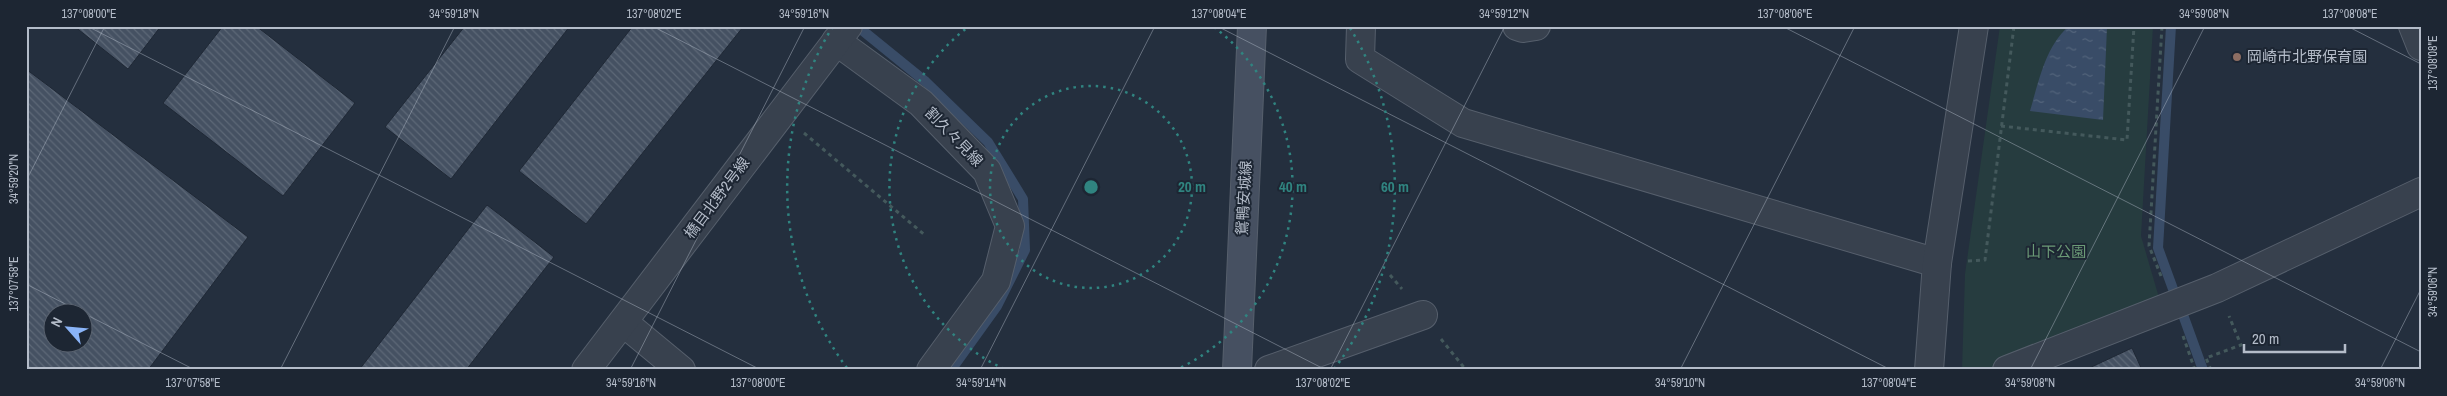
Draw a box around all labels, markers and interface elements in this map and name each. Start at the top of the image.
text: 137°08'00"E [61,6,117,22]
text: 34°59'18"N [429,6,479,22]
text: 137°08'02"E [626,6,682,22]
text: 34°59'16"N [779,6,829,22]
text: 137°08'04"E [1191,6,1247,22]
text: 34°59'12"N [1479,6,1529,22]
text: 137°08'06"E [1757,6,1813,22]
text: 34°59'08"N [2179,6,2229,22]
text: 137°08'08"E [2322,6,2378,22]
text: 137°08'08"E [2425,35,2441,91]
place label: 岡崎市北野保育園 [2247,46,2367,67]
marker: 岡崎市北野保育園 [2231,51,2243,63]
street label: 割久々見線 [921,102,988,171]
street label: 橋目北野2号線 [679,153,754,243]
text: 34°59'20"N [6,154,22,204]
street label: 鴛鴨安城線 [1231,160,1256,236]
text: 20 m [1178,176,1206,197]
text: 40 m [1279,176,1307,197]
text: 60 m [1381,176,1409,197]
centre of rings [1082,178,1100,196]
park label: 山下公園 [2026,241,2086,262]
text: 137°07'58"E [6,256,22,312]
text: 34°59'06"N [2425,267,2441,317]
north arrow [42,304,92,354]
text: N [47,314,66,330]
scale bar [2244,321,2346,353]
text: 20 m [2252,328,2279,349]
text: 137°07'58"E [165,375,221,391]
text: 34°59'16"N [606,375,656,391]
text: 137°08'00"E [730,375,786,391]
text: 34°59'14"N [956,375,1006,391]
text: 137°08'02"E [1295,375,1351,391]
text: 34°59'10"N [1655,375,1705,391]
text: 137°08'04"E [1861,375,1917,391]
text: 34°59'08"N [2005,375,2055,391]
text: 34°59'06"N [2355,375,2405,391]

